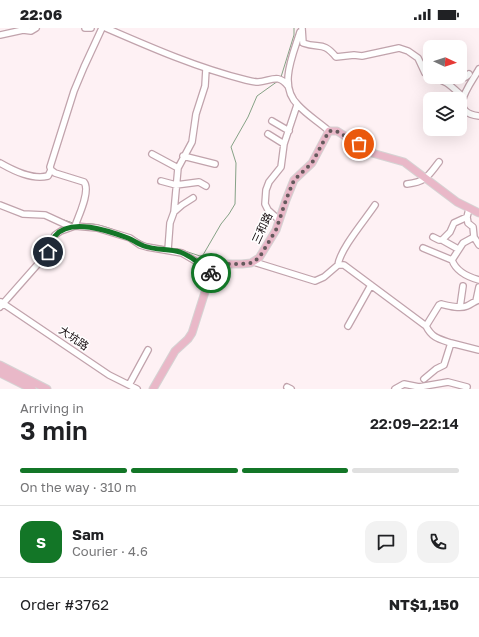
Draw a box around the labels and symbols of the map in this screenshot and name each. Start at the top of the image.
north arrow [423,40,467,84]
pin [342,127,376,161]
street label: 三和路 [249,210,274,245]
pin [31,235,65,269]
courier [191,253,231,293]
street label: 大坑路 [57,323,92,352]

